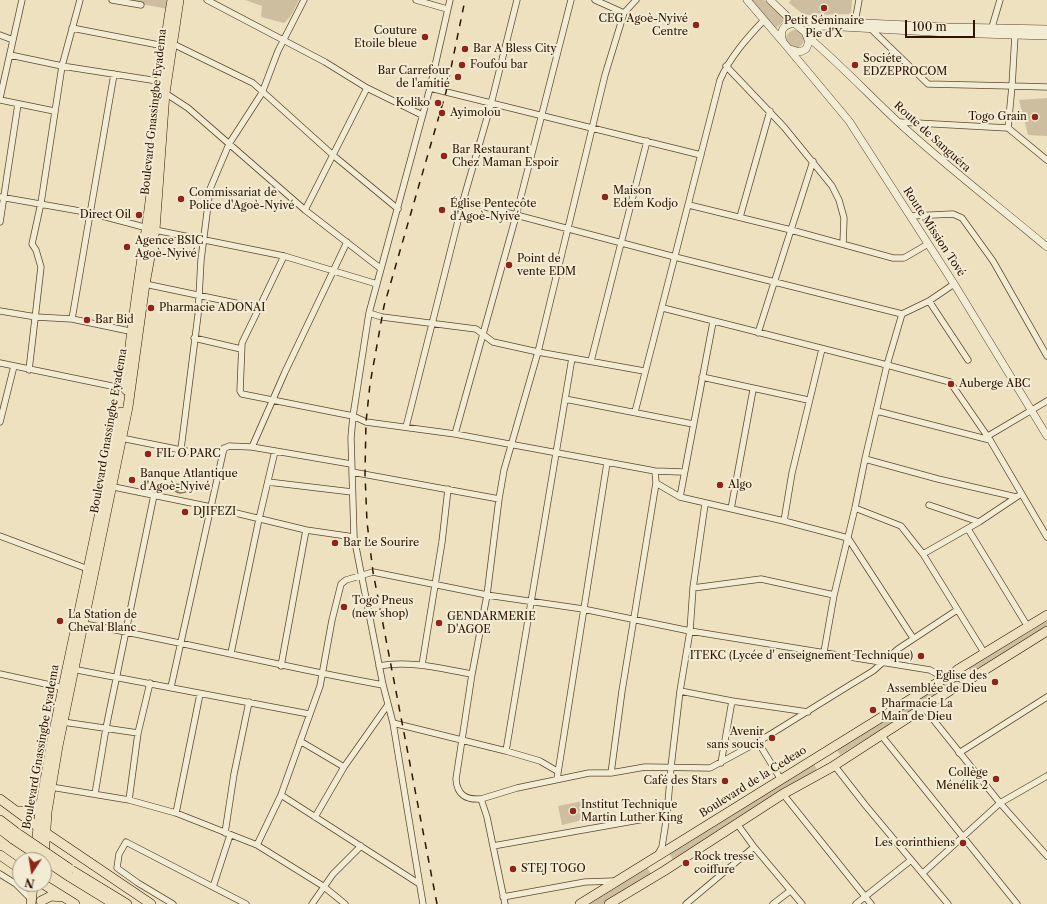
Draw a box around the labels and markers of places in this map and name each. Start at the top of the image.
marker: Petit Séminaire Pie d'X [819,3,829,13]
place label: CEG Agoè-Nyivé Centre [598,12,688,38]
place label: Petit Séminaire Pie d'X [784,14,864,40]
marker: CEG Agoè-Nyivé Centre [691,20,701,30]
place label: Couture Etoile bleue [354,24,417,50]
marker: Couture Etoile bleue [420,32,430,42]
place label: Bar A Bless City [473,42,557,56]
marker: Bar A Bless City [460,44,470,54]
place label: Sociéte EDZEPROCOM [863,52,947,78]
place label: Foufou bar [470,58,528,72]
marker: Foufou bar [457,60,467,70]
marker: Sociéte EDZEPROCOM [850,60,860,70]
place label: Bar Carrefour de l'amitié [377,64,450,90]
marker: Bar Carrefour de l'amitié [453,72,463,82]
place label: Koliko [396,96,430,110]
marker: Koliko [433,98,443,108]
place label: Ayimolou [450,106,501,120]
marker: Ayimolou [437,108,447,118]
place label: Togo Grain [968,110,1027,124]
marker: Togo Grain [1030,112,1040,122]
place label: Bar Restaurant Chez Maman Espoir [452,143,559,169]
marker: Bar Restaurant Chez Maman Espoir [439,151,449,161]
place label: Maison Edem Kodjo [613,184,678,210]
place label: Commissariat de Police d'Agoè-Nyivé [189,186,294,212]
marker: Maison Edem Kodjo [600,192,610,202]
marker: Commissariat de Police d'Agoè-Nyivé [176,194,186,204]
place label: Église Pentecôte d'Agoè-Nyivé [450,197,536,223]
marker: Église Pentecôte d'Agoè-Nyivé [437,205,447,215]
place label: Direct Oil [80,208,131,222]
marker: Direct Oil [134,210,144,220]
place label: Agence BSIC Agoè-Nyivé [135,234,204,260]
marker: Agence BSIC Agoè-Nyivé [122,242,132,252]
place label: Point de vente EDM [517,252,576,278]
marker: Point de vente EDM [504,260,514,270]
place label: Pharmacie ADONAI [159,301,265,315]
marker: Pharmacie ADONAI [146,303,156,313]
place label: Bar Bid [95,313,134,327]
marker: Bar Bid [82,315,92,325]
place label: Auberge ABC [959,377,1030,391]
marker: Auberge ABC [946,379,956,389]
place label: FIL O PARC [156,447,221,461]
marker: FIL O PARC [143,449,153,459]
place label: Banque Atlantique d'Agoè-Nyivé [140,467,238,493]
marker: Banque Atlantique d'Agoè-Nyivé [127,475,137,485]
place label: Algo [728,478,752,492]
marker: Algo [715,480,725,490]
place label: DJIFEZI [193,505,236,519]
marker: DJIFEZI [180,507,190,517]
place label: Bar Le Sourire [343,536,419,550]
marker: Bar Le Sourire [330,538,340,548]
place label: Togo Pneus (new shop) [352,594,413,620]
marker: Togo Pneus (new shop) [339,602,349,612]
place label: La Station de Cheval Blanc [68,608,137,634]
place label: GENDARMERIE D'AGOE [447,610,536,636]
marker: La Station de Cheval Blanc [55,616,65,626]
marker: GENDARMERIE D'AGOE [434,618,444,628]
place label: ITEKC (Lycée d' enseignement Technique) [690,649,913,663]
marker: ITEKC (Lycée d' enseignement Technique) [916,651,926,661]
place label: Eglise des Assemblée de Dieu [887,669,987,695]
marker: Eglise des Assemblée de Dieu [990,677,1000,687]
place label: Pharmacie La Main de Dieu [881,697,953,723]
marker: Pharmacie La Main de Dieu [868,705,878,715]
place label: Avenir sans soucis [707,725,764,751]
marker: Avenir sans soucis [767,733,777,743]
place label: Collège Ménélik 2 [936,766,988,792]
place label: Café des Stars [644,774,717,788]
marker: Collège Ménélik 2 [991,774,1001,784]
marker: Café des Stars [720,776,730,786]
place label: Institut Technique Martin Luther King [581,798,683,824]
marker: Institut Technique Martin Luther King [568,806,578,816]
place label: Les corinthiens [875,836,955,850]
marker: Les corinthiens [958,838,968,848]
place label: Rock tresse coiffure [694,850,754,876]
marker: Rock tresse coiffure [681,858,691,868]
place label: STEJ TOGO [521,862,586,876]
marker: STEJ TOGO [508,864,518,874]

